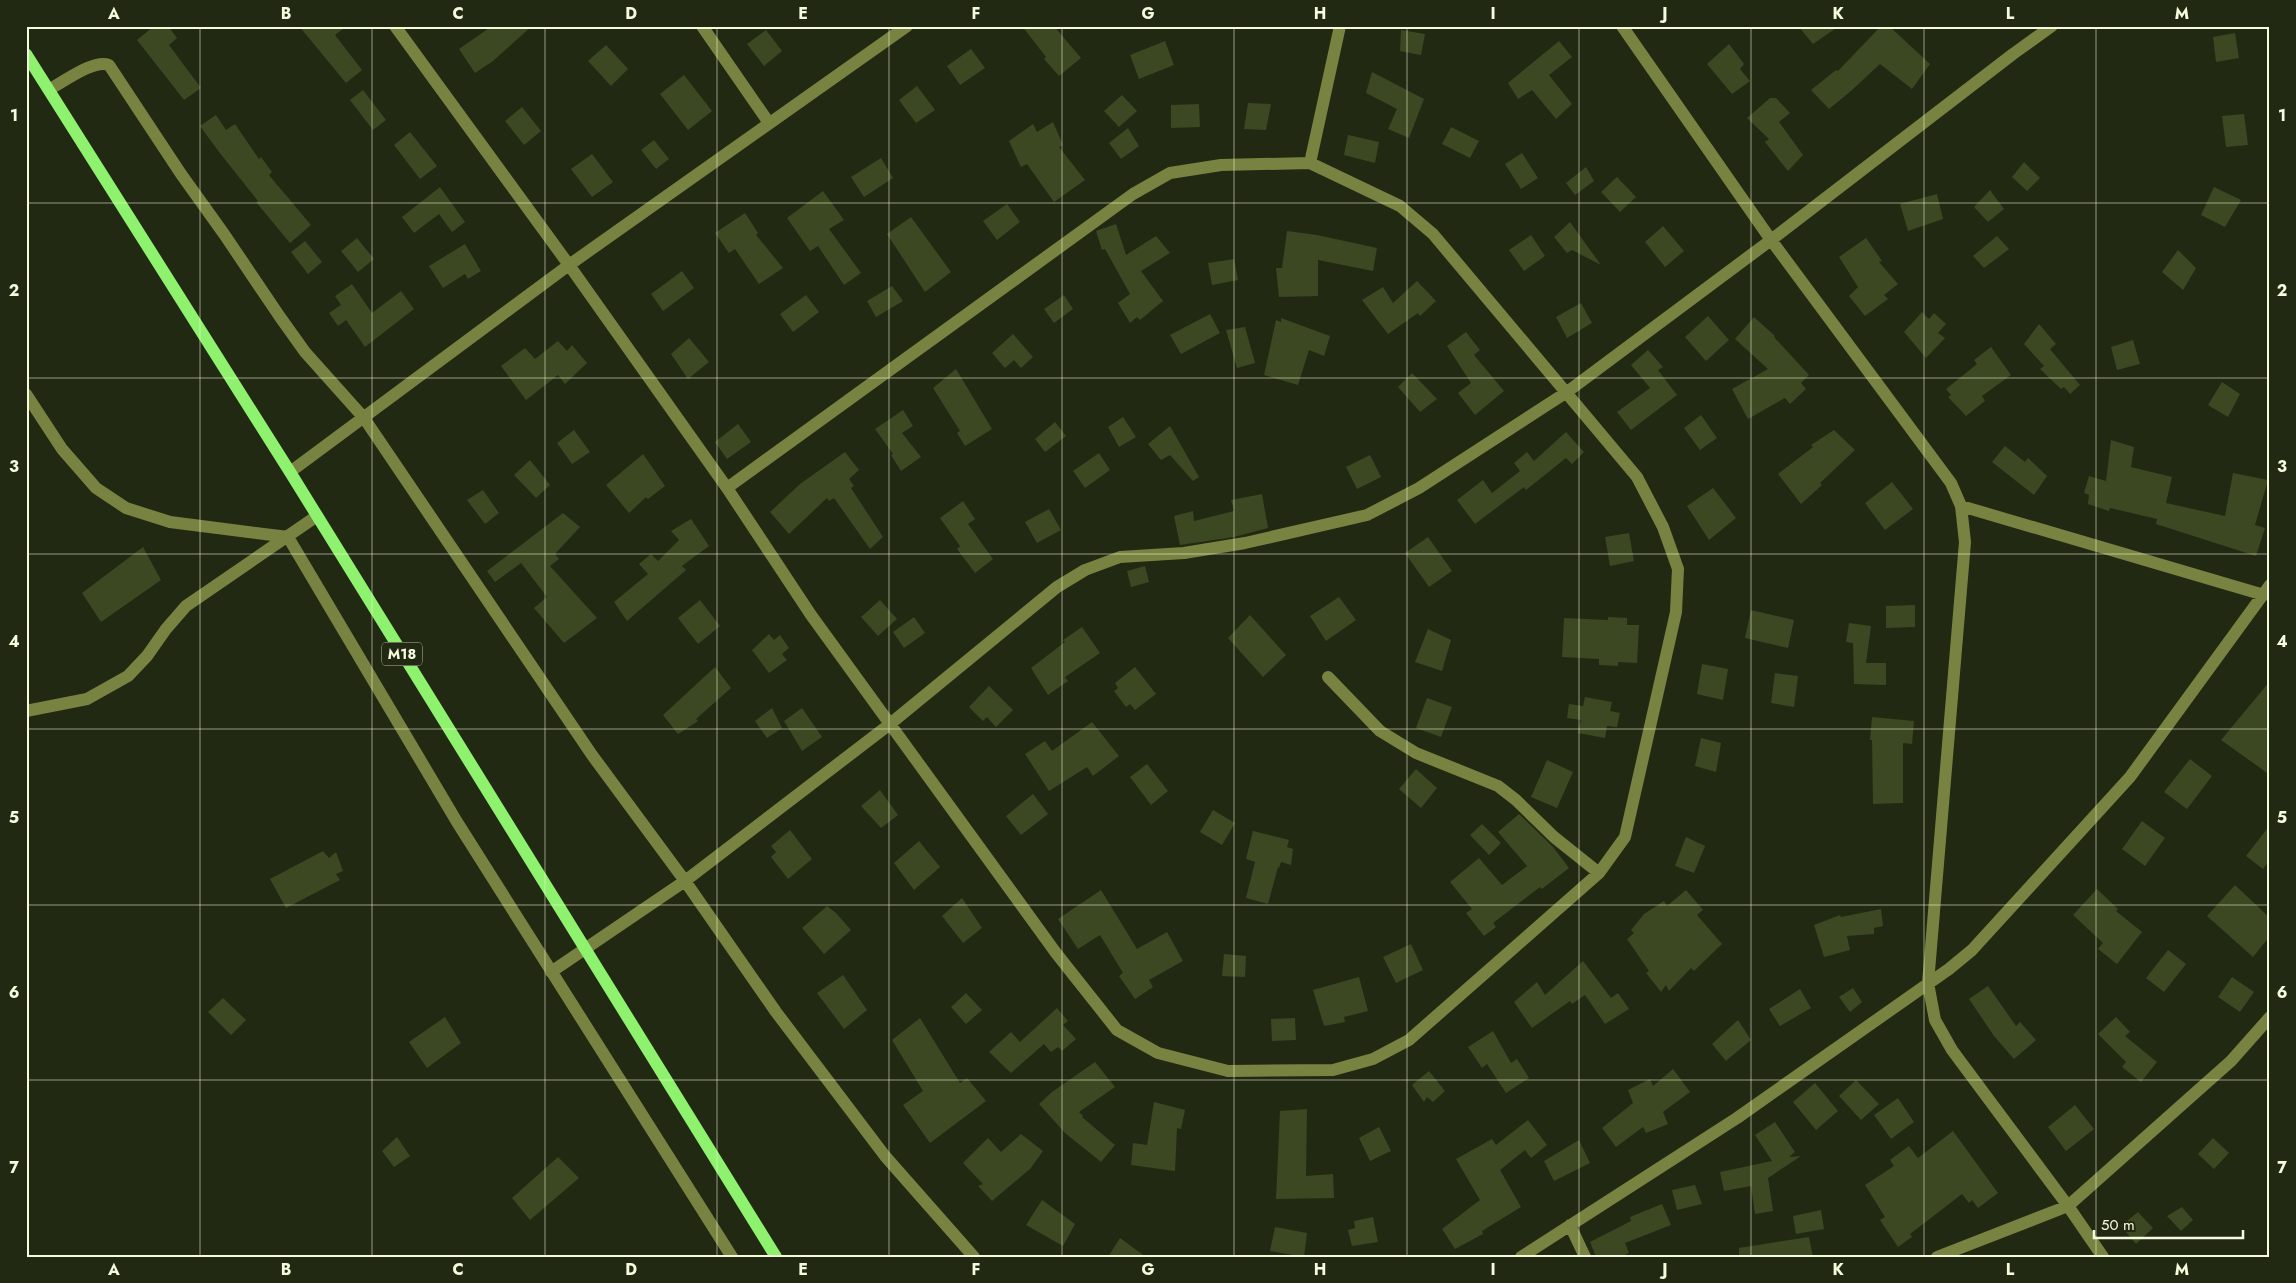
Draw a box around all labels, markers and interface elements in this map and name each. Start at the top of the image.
text: A [107,2,120,25]
text: B [281,2,291,25]
text: C [452,2,464,25]
text: D [625,2,637,25]
text: E [798,2,808,25]
text: F [972,2,980,25]
text: G [1141,2,1155,25]
text: H [1314,2,1326,25]
text: I [1490,2,1496,25]
text: J [1659,2,1668,25]
text: K [1832,2,1844,25]
text: L [2006,2,2015,25]
text: M [2175,2,2189,25]
text: 1 [10,104,18,127]
text: 1 [2278,104,2286,127]
text: 2 [9,279,19,302]
text: 2 [2277,279,2287,302]
text: 3 [9,455,19,478]
text: 3 [2277,455,2287,478]
text: 4 [8,630,20,653]
text: 4 [2276,630,2288,653]
road number: M18 [382,642,422,666]
text: 5 [9,806,19,829]
text: 5 [2277,806,2287,829]
text: 6 [9,981,19,1004]
text: 6 [2277,981,2287,1004]
text: 7 [9,1156,19,1179]
text: 7 [2277,1156,2287,1179]
scale bar [2094,1208,2242,1240]
text: 50 m [2101,1214,2135,1236]
text: A [107,1258,120,1281]
text: B [281,1258,291,1281]
text: C [452,1258,464,1281]
text: D [625,1258,637,1281]
text: E [798,1258,808,1281]
text: F [972,1258,980,1281]
text: G [1141,1258,1155,1281]
text: H [1314,1258,1326,1281]
text: I [1490,1258,1496,1281]
text: J [1659,1258,1668,1281]
text: K [1832,1258,1844,1281]
text: L [2006,1258,2015,1281]
text: M [2175,1258,2189,1281]

